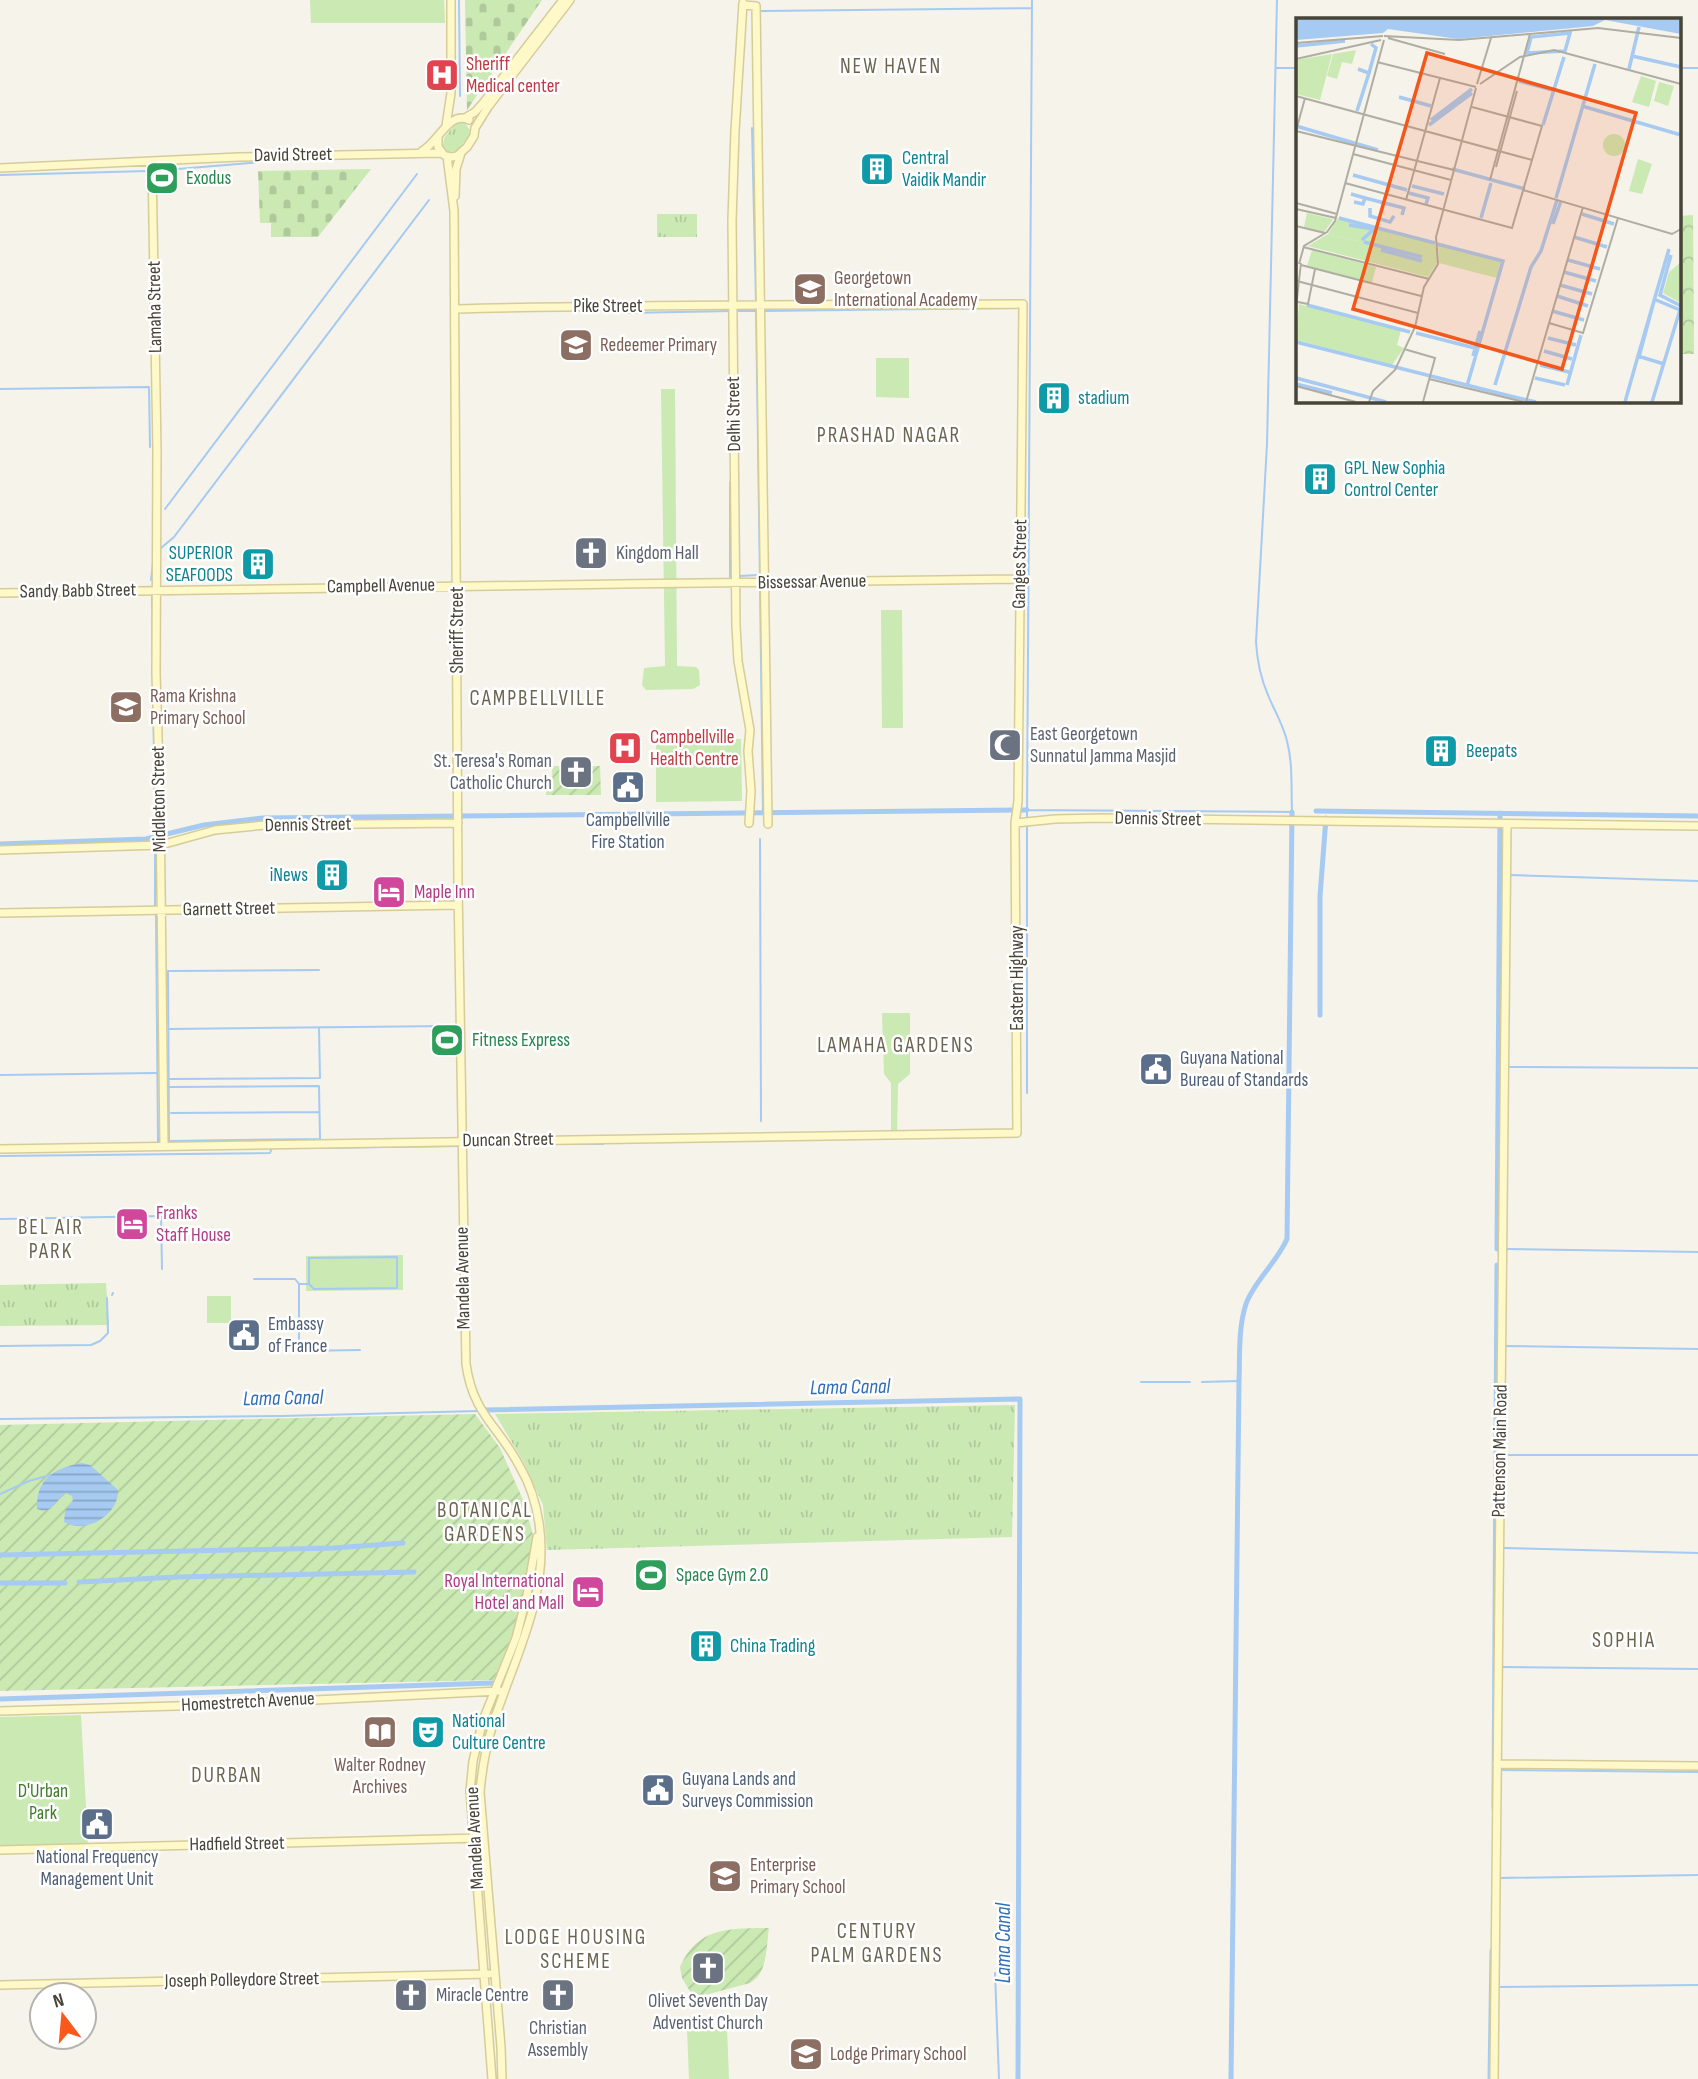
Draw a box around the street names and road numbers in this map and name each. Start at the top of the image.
street label: David Street [254,143,333,167]
street label: Lamaha Street [143,260,167,353]
street label: Pike Street [573,295,643,318]
street label: Delhi Street [722,376,746,452]
street label: Ganges Street [1008,519,1032,609]
street label: Bissessar Avenue [757,570,867,594]
street label: Campbell Avenue [327,574,435,598]
street label: Sandy Babb Street [20,578,137,604]
street label: Sheriff Street [446,586,469,673]
street label: Middleton Street [147,745,171,852]
street label: Dennis Street [1114,807,1202,831]
street label: Dennis Street [264,813,352,837]
street label: Garnett Street [183,897,276,921]
street label: Eastern Highway [1006,925,1029,1031]
street label: Duncan Street [462,1128,554,1152]
street label: Mandela Avenue [451,1226,475,1330]
street label: Pattenson Main Road [1487,1384,1513,1518]
street label: Homestretch Avenue [181,1687,315,1717]
street label: Mandela Avenue [461,1786,489,1890]
street label: Hadfield Street [189,1832,285,1856]
street label: Joseph Polleydore Street [163,1967,320,1993]

